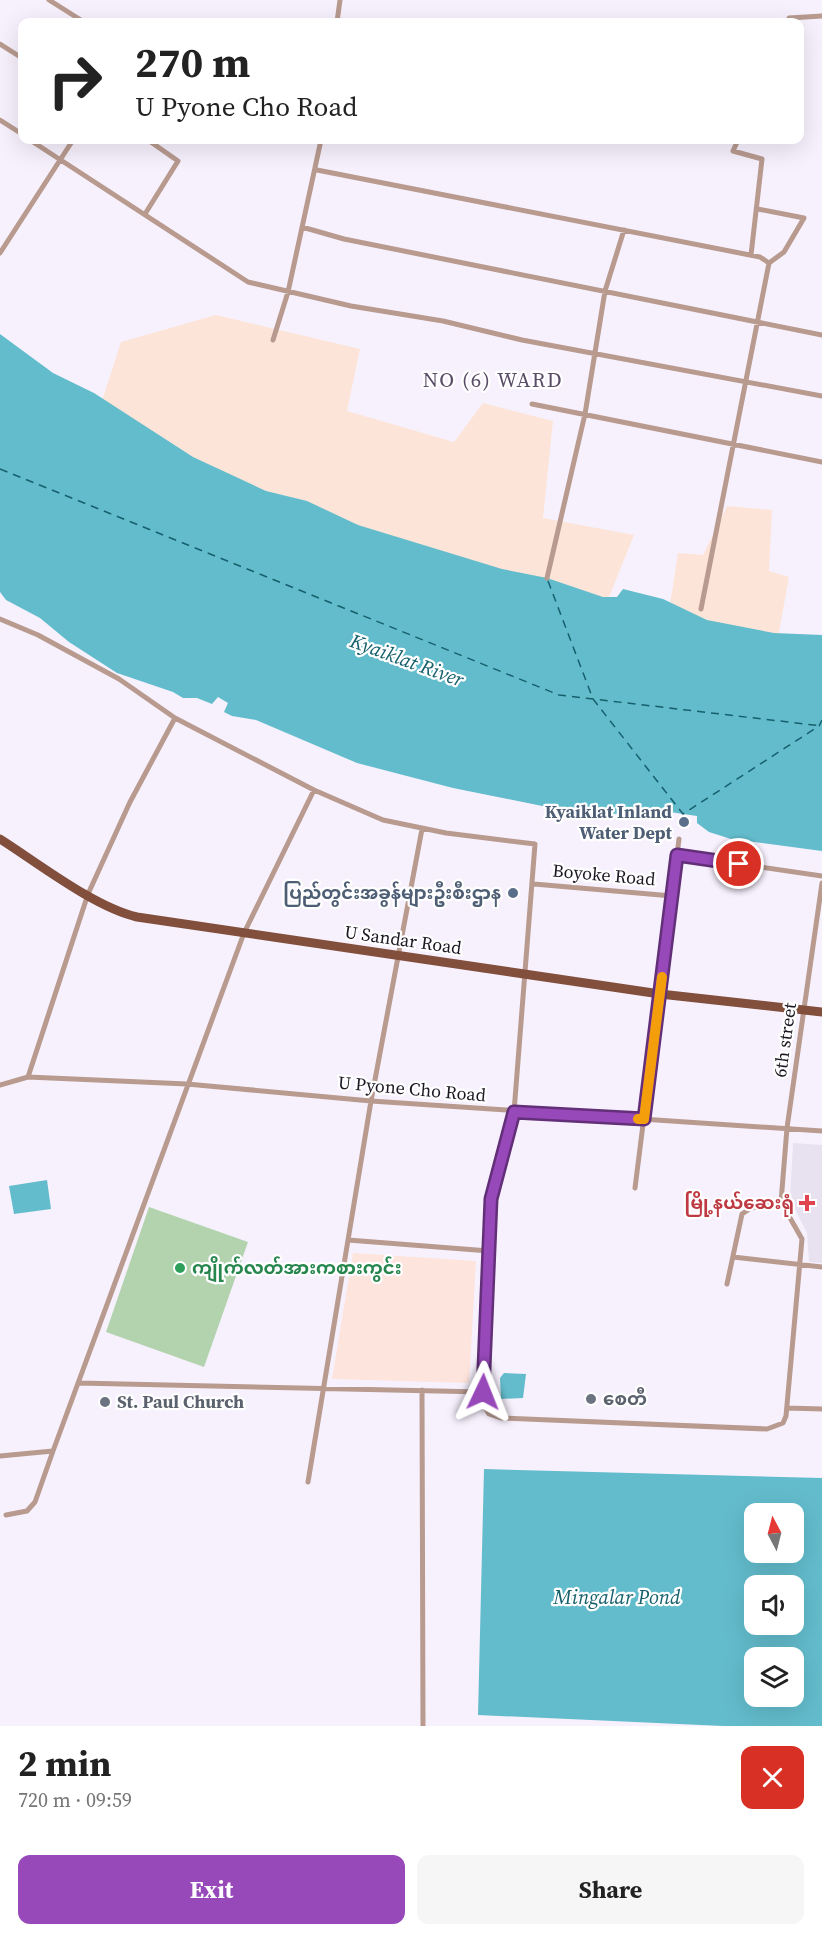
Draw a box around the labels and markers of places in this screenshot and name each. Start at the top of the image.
place label: Kyaiklat Inland Water Dept [545,799,673,845]
marker: Kyaiklat Inland Water Dept [677,815,691,829]
pin [713,838,764,889]
place label: ပြည်တွင်းအခွန်များဦးစီးဌာန [283,880,501,908]
marker: ပြည်တွင်းအခွန်များဦးစီးဌာန [506,886,520,900]
place label: မြို့နယ်ဆေးရုံ [684,1190,794,1217]
marker: မြို့နယ်ဆေးရုံ [798,1194,816,1212]
place label: ကျိုက်လတ်အားကစားကွင်း [192,1255,402,1283]
marker: ကျိုက်လတ်အားကစားကွင်း [173,1261,187,1275]
place label: စေတီ [603,1386,647,1411]
place label: St. Paul Church [117,1389,244,1414]
marker: စေတီ [584,1392,598,1406]
marker: St. Paul Church [98,1395,112,1409]

